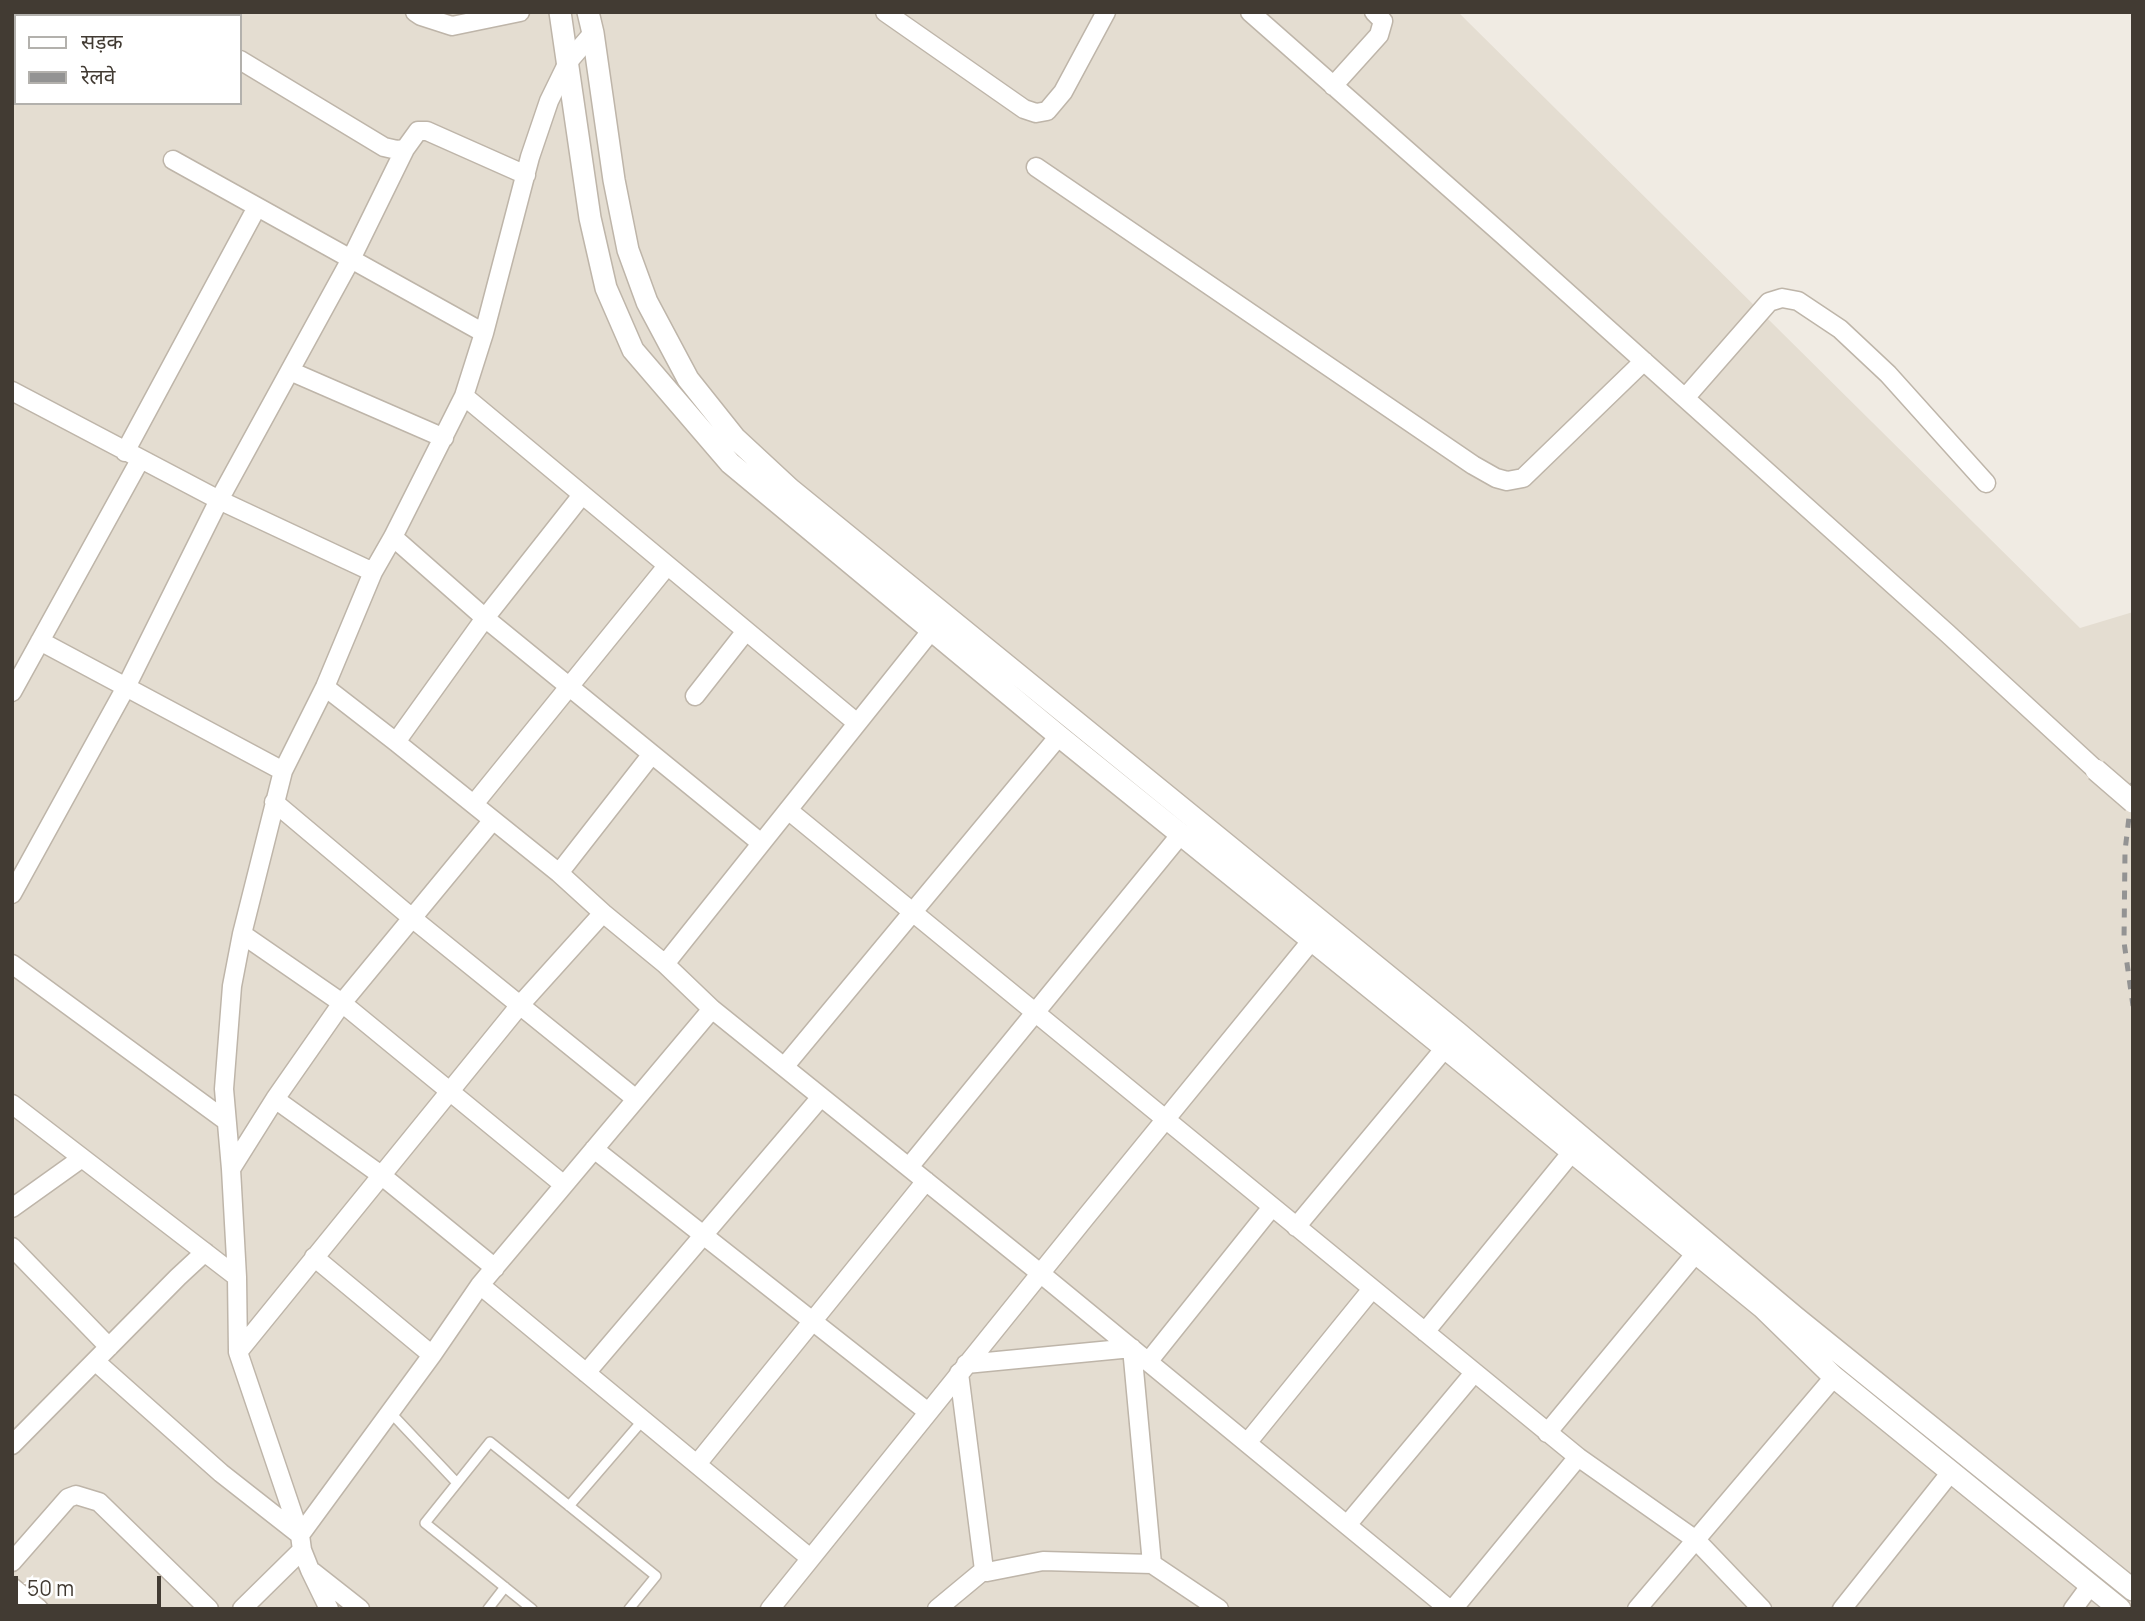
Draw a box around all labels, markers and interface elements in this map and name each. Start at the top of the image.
legend [14,14,242,105]
text: सड़क [81,27,123,55]
text: रेलवे [81,62,116,90]
scale bar [18,1562,164,1606]
text: 50 m [27,1574,74,1602]

